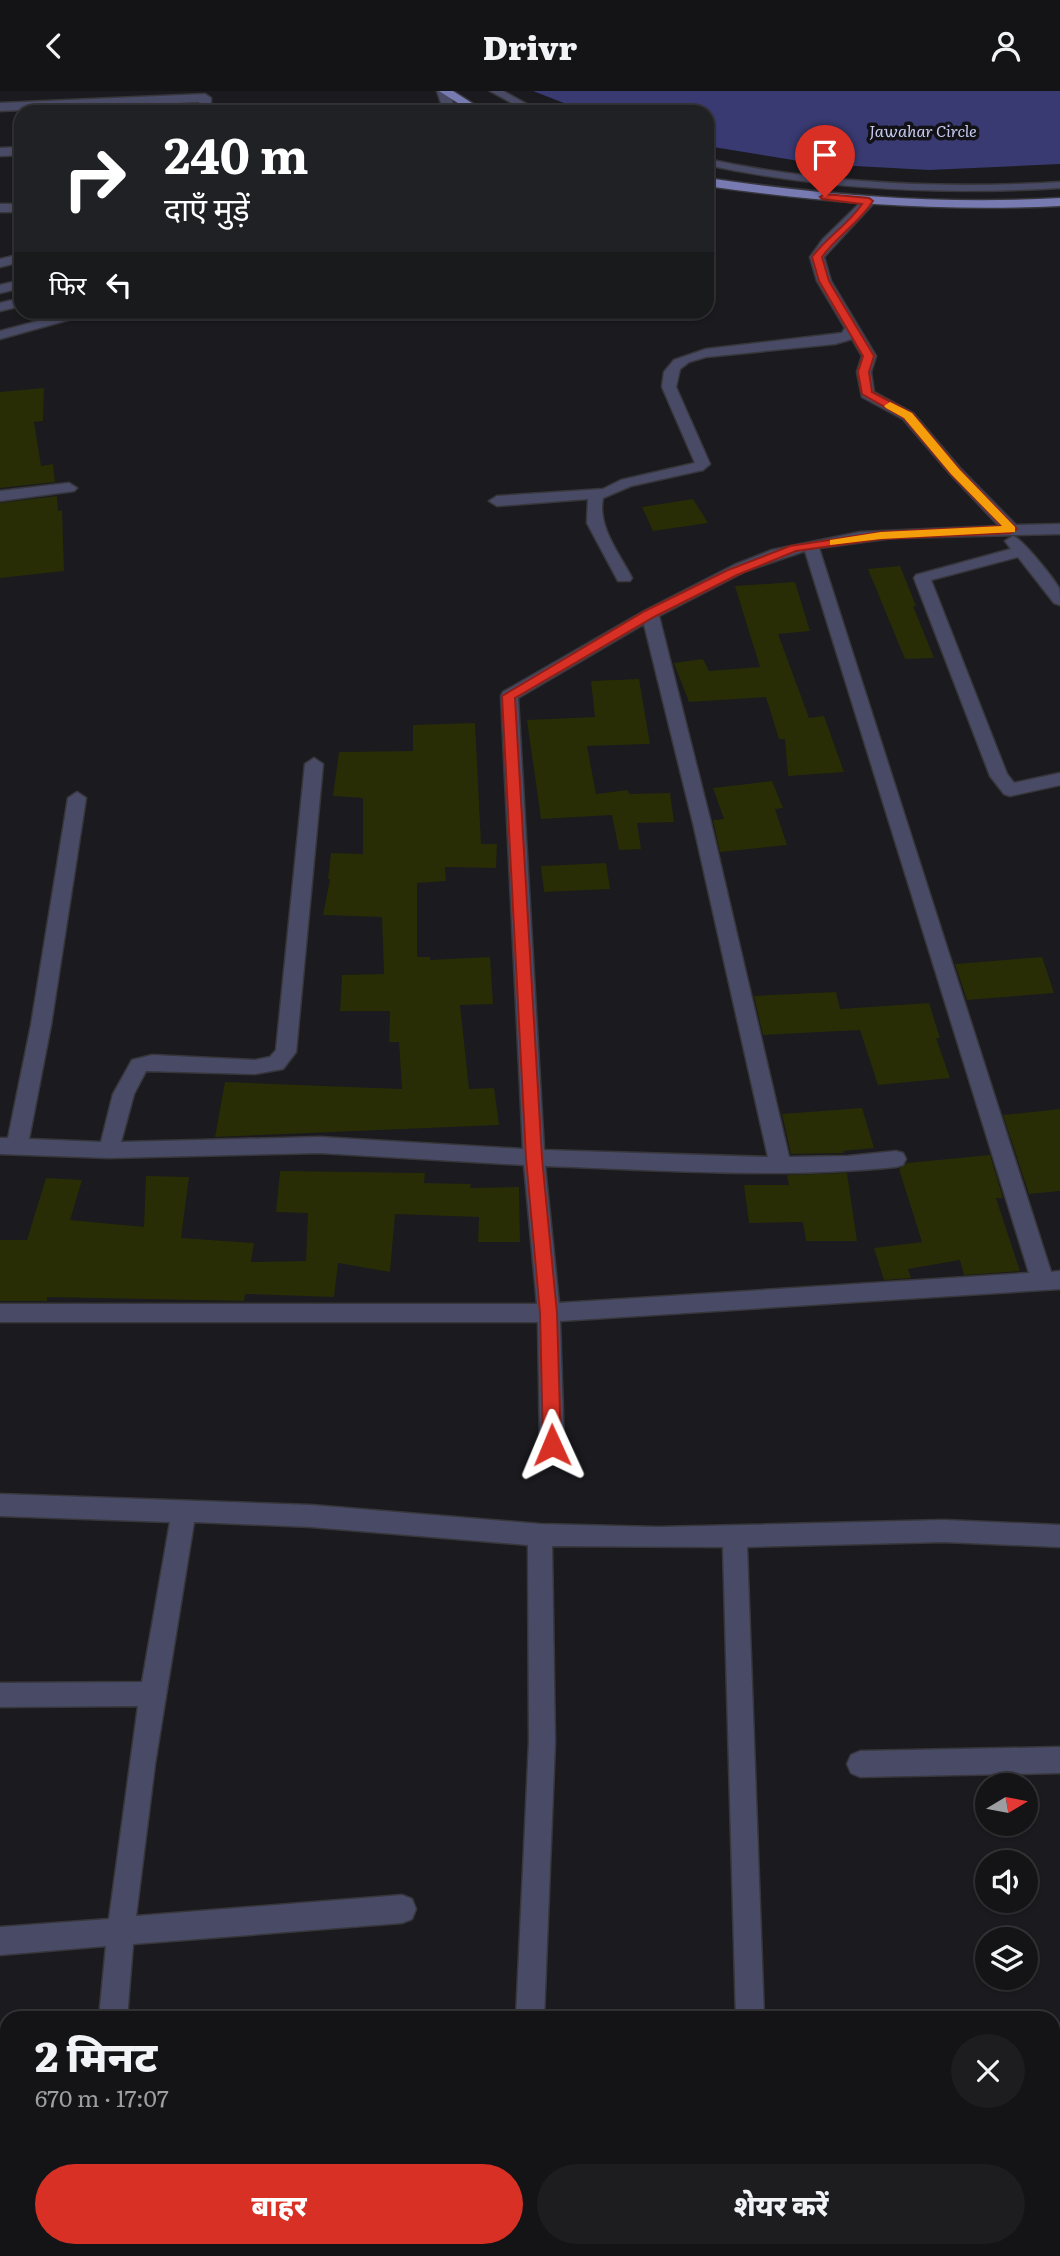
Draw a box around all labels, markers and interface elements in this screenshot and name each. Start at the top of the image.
text: Drivr [483,22,577,70]
icon: back [35,27,73,65]
icon: person [987,27,1025,65]
text: 240 m [164,116,309,189]
park label: Jawahar Circle [869,118,977,142]
pin [795,125,855,197]
icon: right [49,133,140,224]
icon: arrive [806,136,844,174]
text: दाएँ मुड़ें [164,183,250,231]
text: फिर [49,264,86,303]
icon: left [100,266,138,304]
position arrow [515,1408,589,1482]
north arrow [975,1773,1038,1836]
map controls [975,1773,1038,1990]
button: sound [975,1850,1038,1913]
button: layers [975,1927,1038,1990]
text: 2 मिनट [35,2023,157,2085]
button: close [951,2034,1025,2108]
text: 670 m · 17:07 [35,2080,169,2114]
button: बाहर [35,2164,523,2244]
button: शेयर करें [537,2164,1025,2244]

